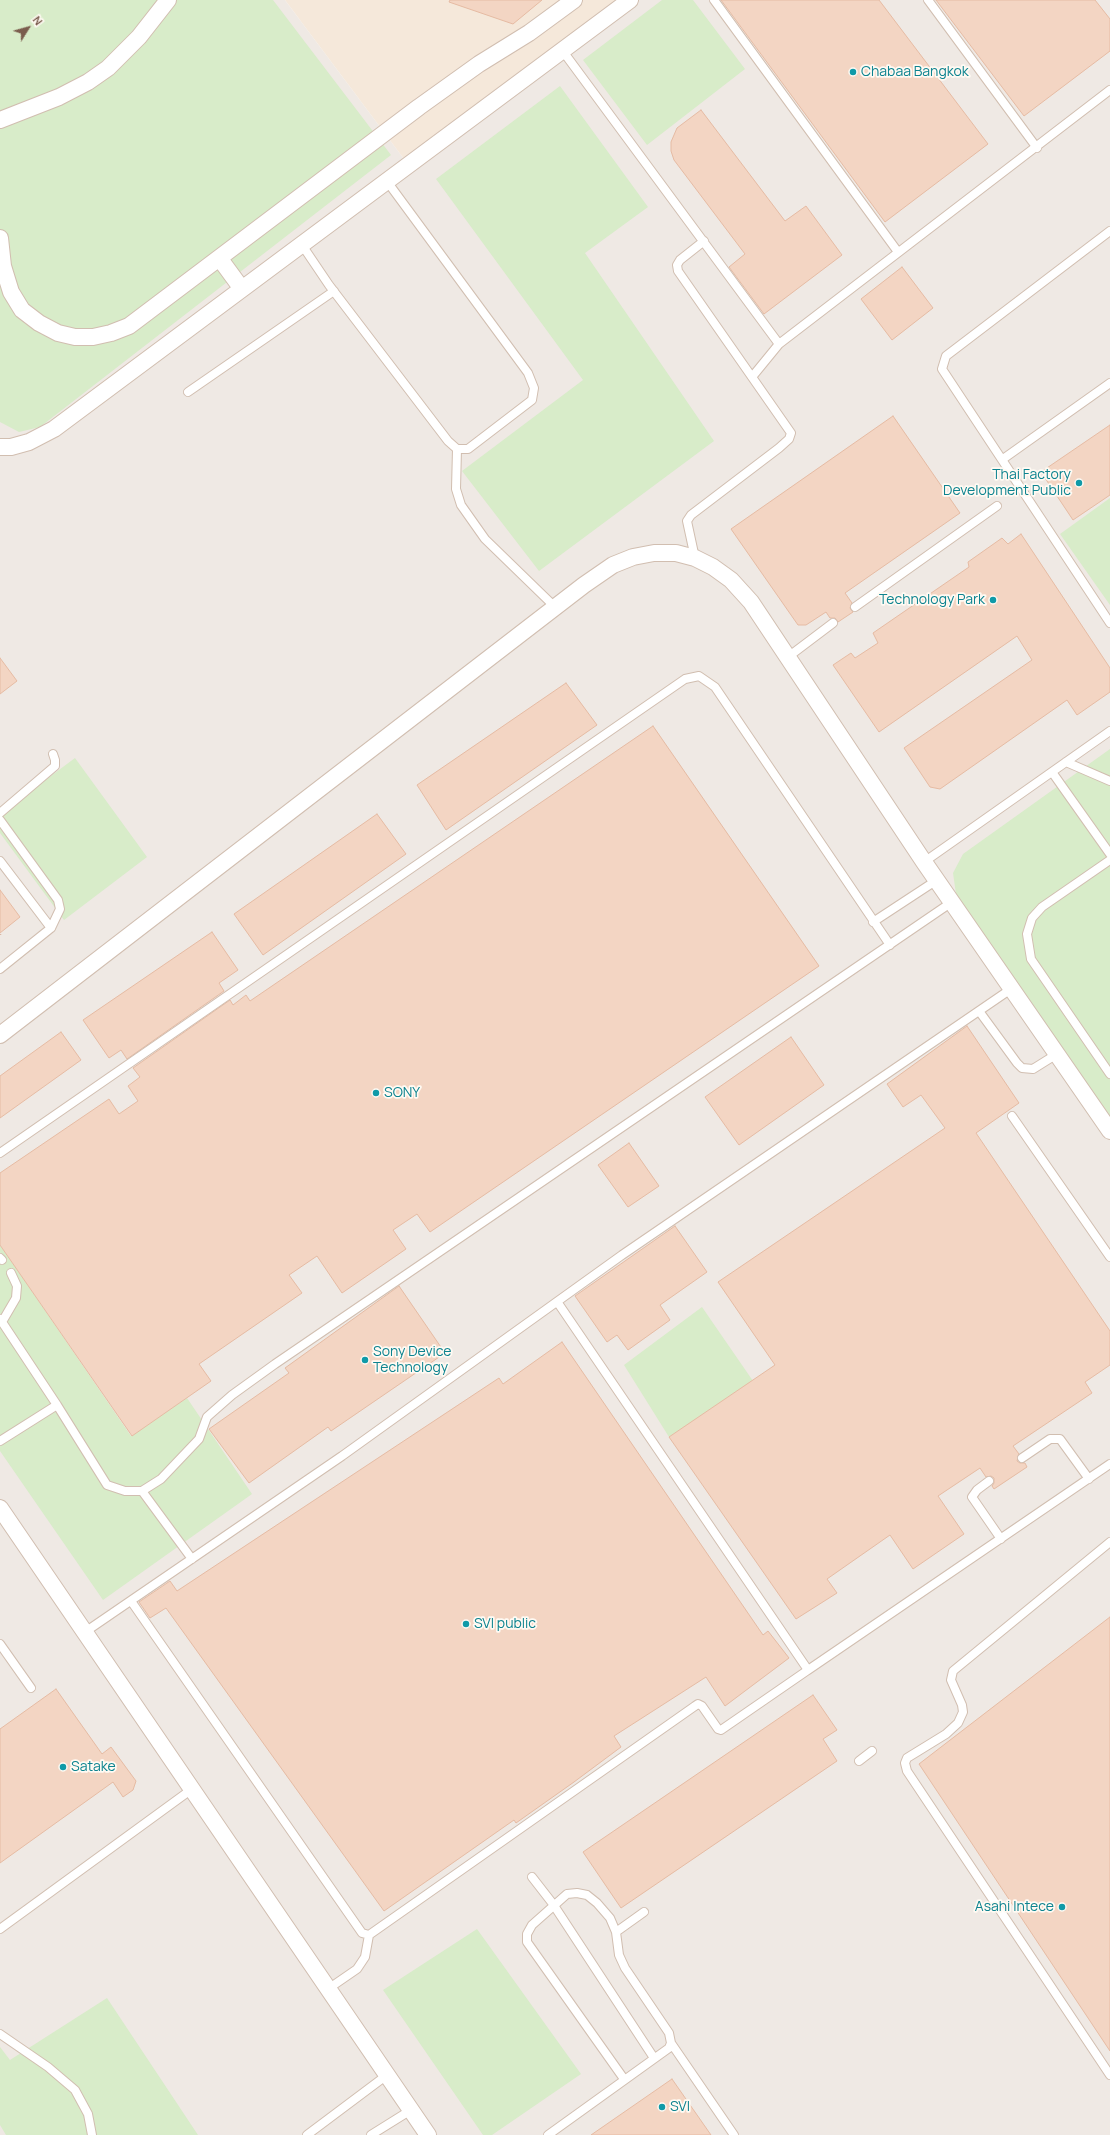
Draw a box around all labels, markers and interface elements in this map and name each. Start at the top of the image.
north arrow [8,8,48,48]
text: N [30,13,46,28]
place label: Chabaa Bangkok [861,64,969,80]
marker: Chabaa Bangkok [848,67,858,77]
place label: Thai Factory Development Public [943,467,1071,500]
marker: Thai Factory Development Public [1074,478,1084,488]
place label: Technology Park [879,592,985,608]
marker: Technology Park [988,595,998,605]
place label: SONY [384,1085,420,1101]
marker: SONY [371,1088,381,1098]
place label: Sony Device Technology [373,1344,452,1376]
marker: Sony Device Technology [360,1355,370,1365]
place label: SVI public [474,1616,536,1632]
marker: SVI public [461,1619,471,1629]
place label: Satake [71,1759,116,1775]
marker: Satake [58,1762,68,1772]
place label: Asahi Intece [975,1899,1054,1915]
marker: Asahi Intece [1057,1902,1067,1912]
place label: SVI [670,2099,690,2115]
marker: SVI [657,2102,667,2112]

